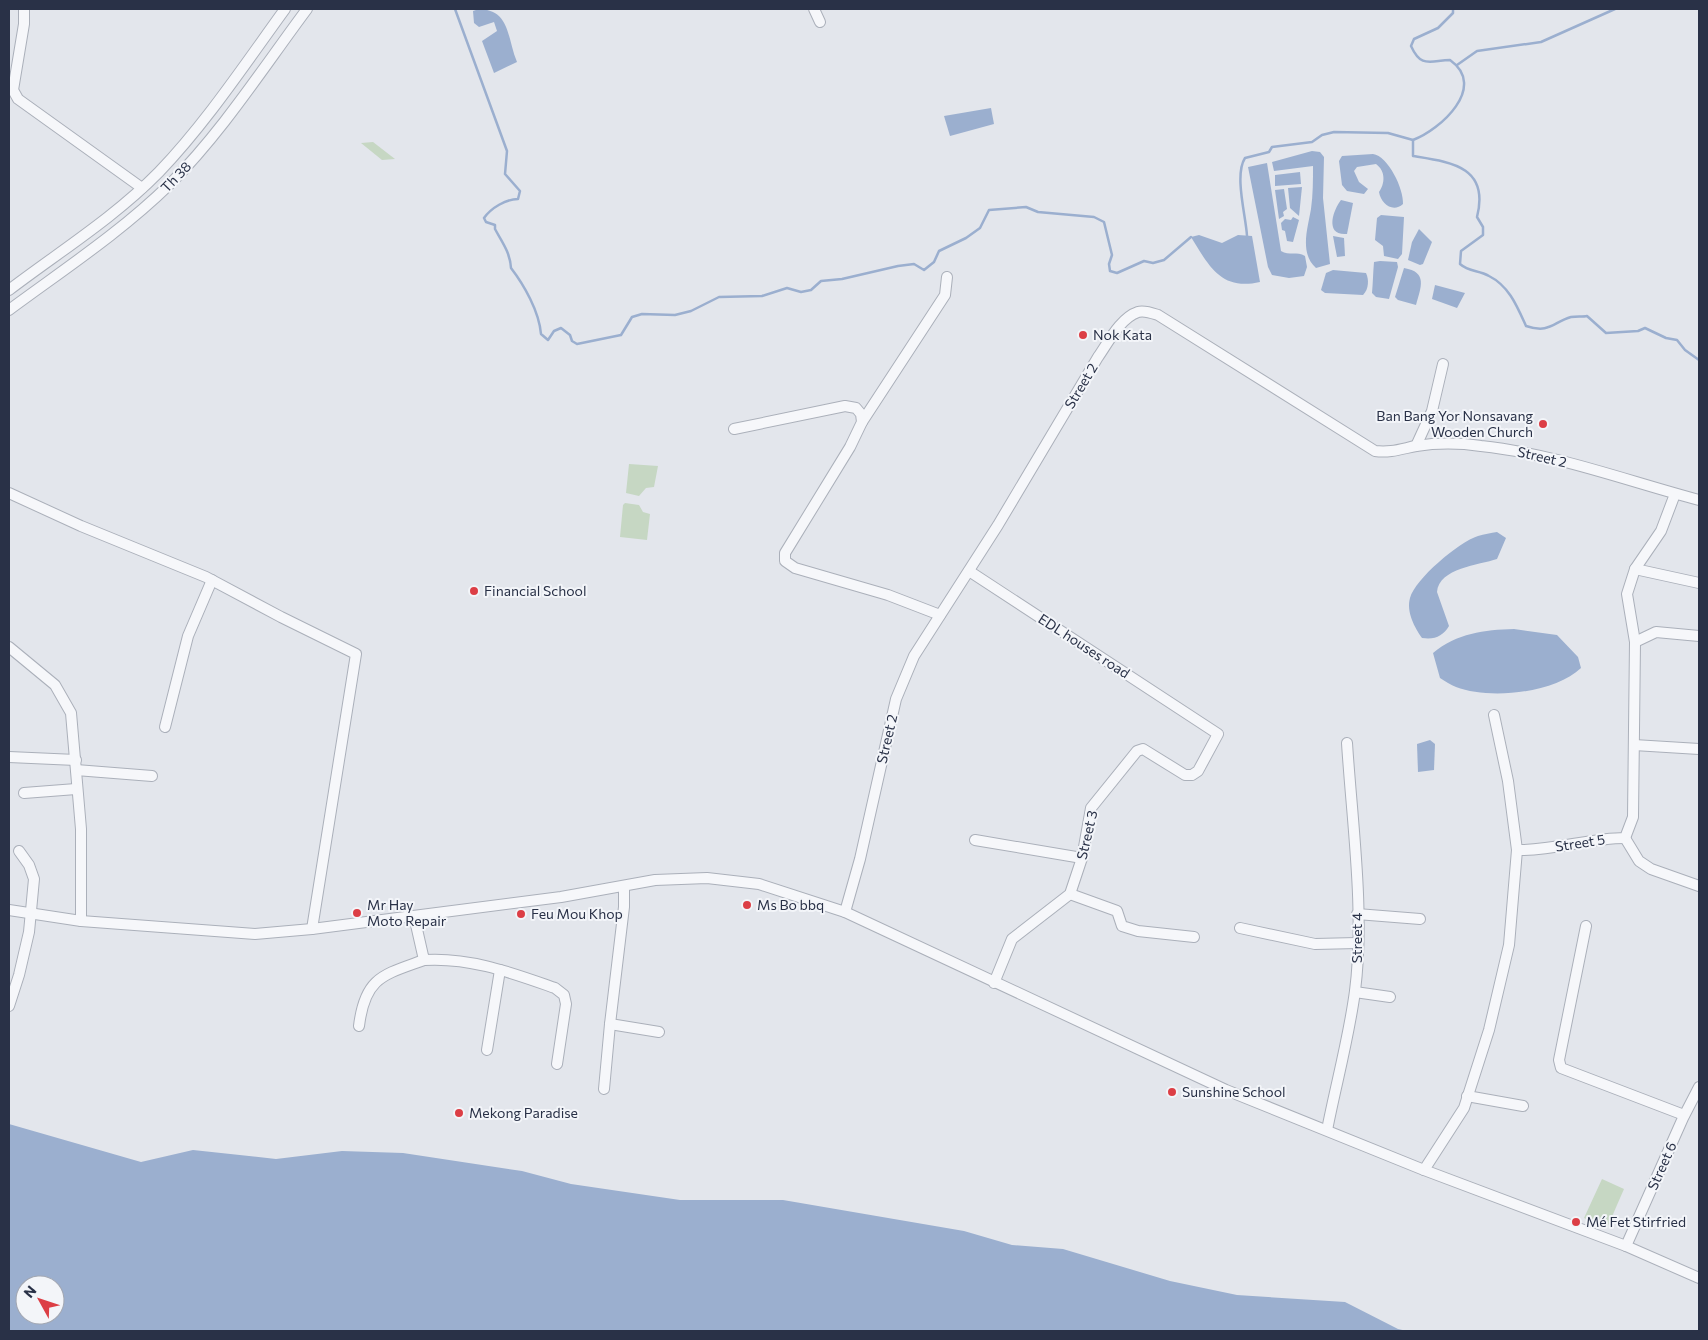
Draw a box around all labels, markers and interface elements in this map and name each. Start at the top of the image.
street label: Th 38 [157,158,194,196]
place label: Nok Kata [1093,326,1152,343]
marker: Nok Kata [1077,329,1089,341]
street label: Street 2 [1060,360,1101,412]
place label: Ban Bang Yor Nonsavang Wooden Church [1376,407,1533,440]
marker: Ban Bang Yor Nonsavang Wooden Church [1537,418,1549,430]
street label: Street 2 [1516,443,1569,470]
place label: Financial School [484,582,587,599]
marker: Financial School [468,585,480,597]
street label: EDL houses road [1035,610,1133,681]
street label: Street 2 [873,712,900,765]
street label: Street 3 [1073,808,1100,861]
street label: Street 5 [1554,830,1606,855]
place label: Mr Hay Moto Repair [367,896,447,929]
place label: Ms Bo bbq [757,896,824,913]
marker: Ms Bo bbq [741,899,753,911]
place label: Feu Mou Khop [531,905,623,922]
marker: Mr Hay Moto Repair [351,907,363,919]
marker: Feu Mou Khop [515,908,527,920]
street label: Street 4 [1348,912,1365,963]
place label: Sunshine School [1182,1083,1286,1100]
marker: Sunshine School [1166,1086,1178,1098]
place label: Mekong Paradise [469,1104,578,1121]
marker: Mekong Paradise [453,1107,465,1119]
street label: Street 6 [1643,1139,1680,1192]
place label: Mé Fet Stirfried [1586,1213,1686,1230]
marker: Mé Fet Stirfried [1570,1216,1582,1228]
north arrow [15,1275,65,1325]
text: N [20,1282,40,1301]

